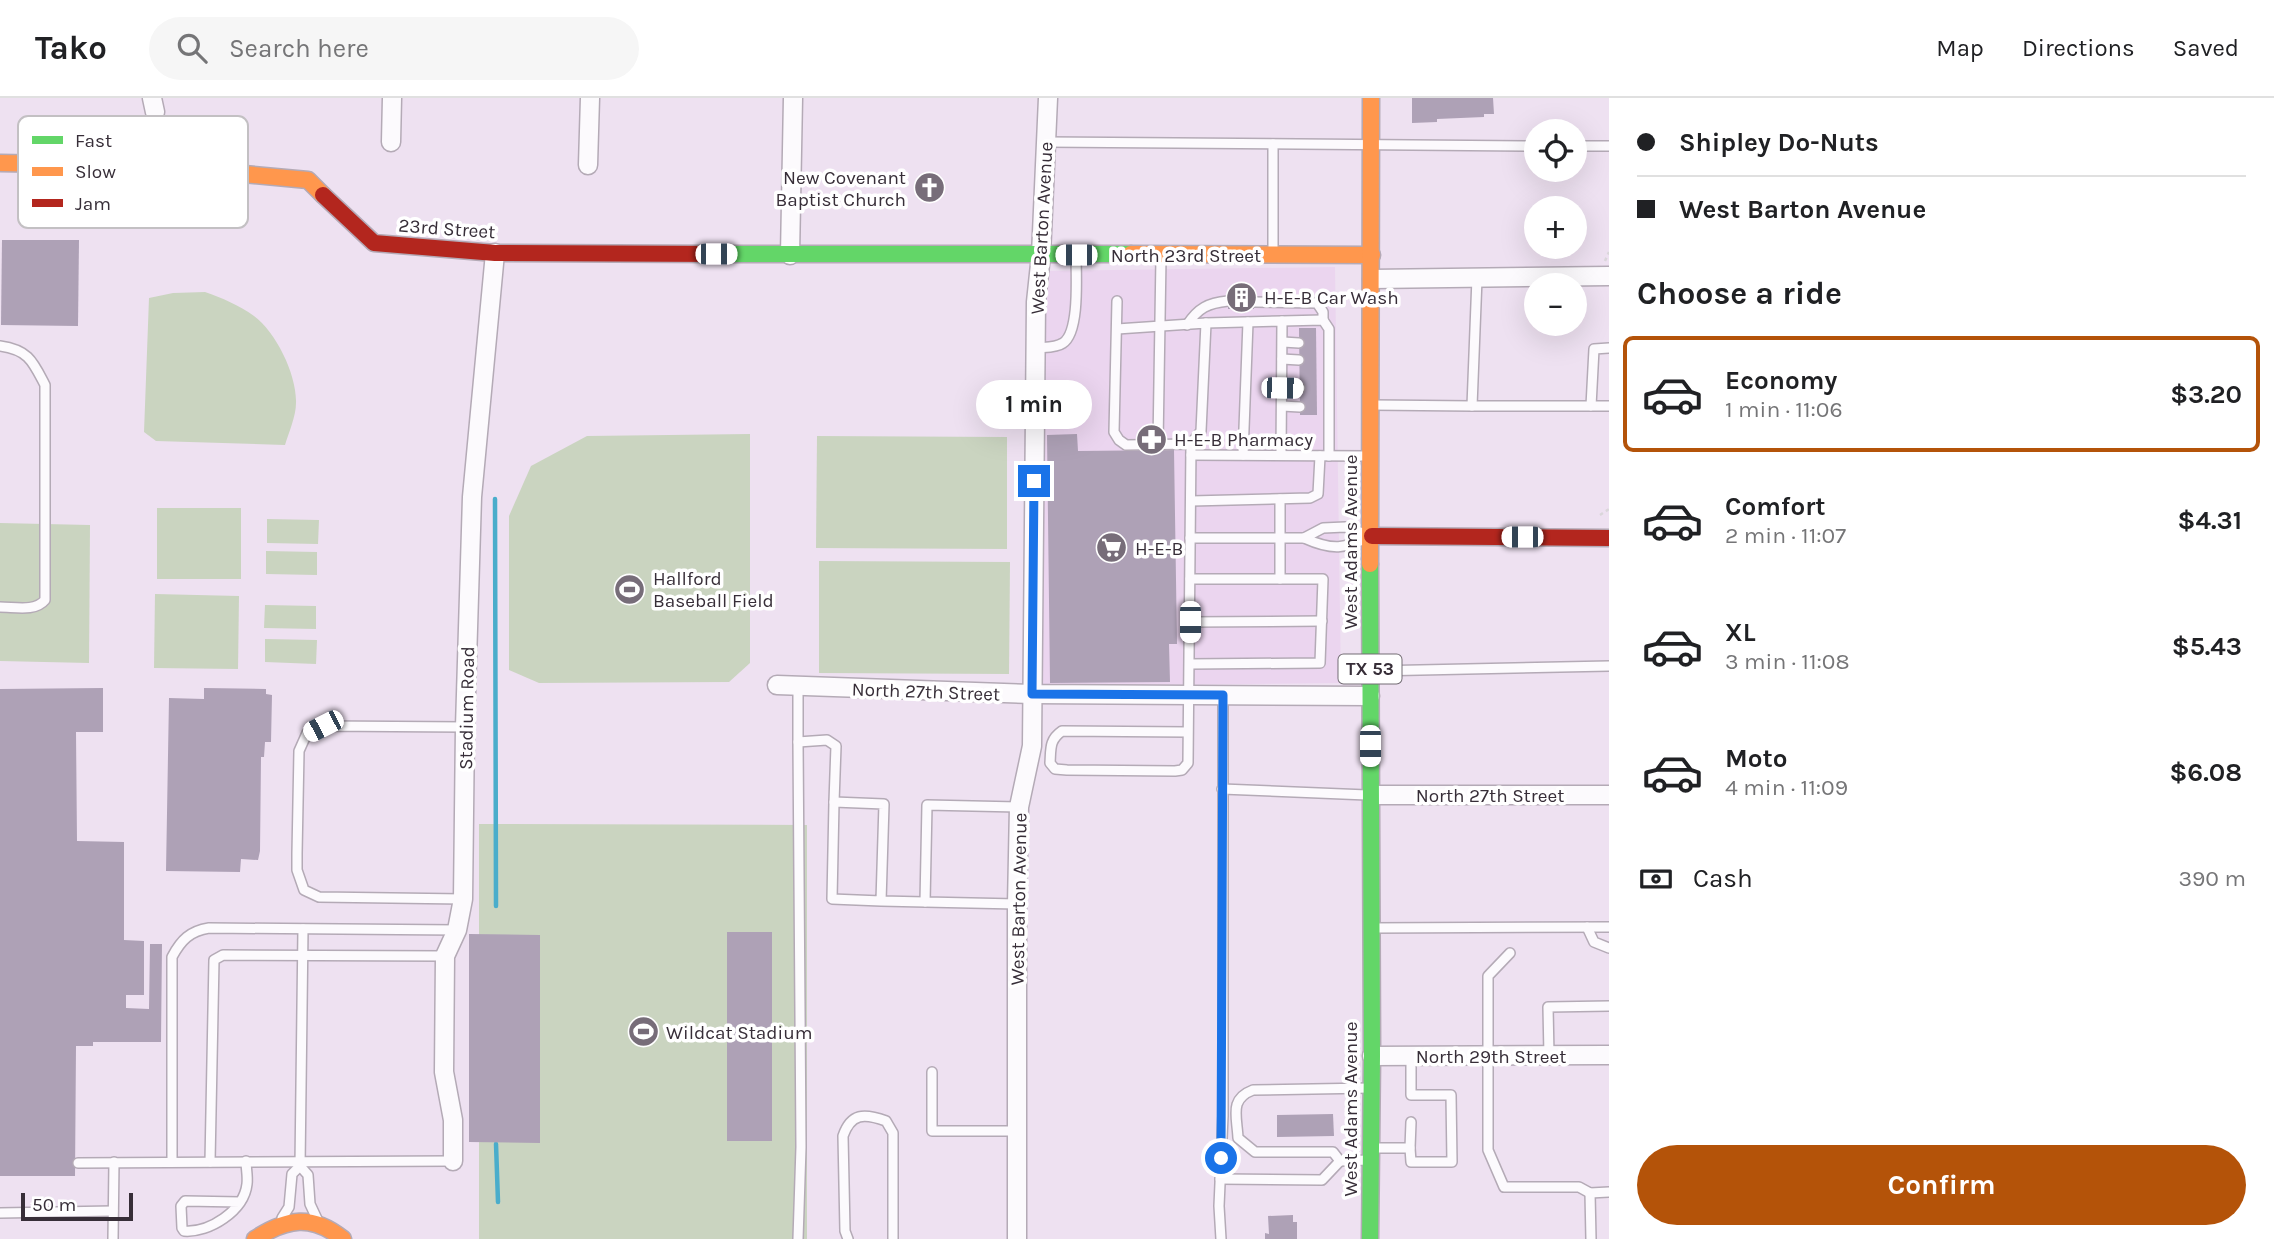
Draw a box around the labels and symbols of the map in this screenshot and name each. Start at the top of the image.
legend [18,116,248,228]
text: Fast [75,130,112,152]
street label: West Barton Avenue [1026,141,1058,315]
text: Slow [75,161,116,183]
place label: New Covenant Baptist Church [775,167,906,211]
church icon: New Covenant Baptist Church [912,171,946,205]
text: Jam [75,193,111,215]
street label: 23rd Street [398,215,496,243]
car [696,244,738,265]
car [1056,245,1098,266]
street label: North 23rd Street [1111,245,1261,267]
building icon: H-E-B Car Wash [1224,280,1258,314]
place label: H-E-B Car Wash [1264,287,1399,309]
car [1261,377,1304,399]
callout: 1 min [976,380,1092,428]
pharmacy icon: H-E-B Pharmacy [1134,422,1168,456]
place label: H-E-B Pharmacy [1174,429,1313,451]
street label: West Adams Avenue [1340,454,1362,630]
route end [1018,465,1050,497]
car [1502,527,1544,548]
supermarket icon: H-E-B [1095,531,1129,565]
place label: H-E-B [1135,538,1183,560]
place label: Hallford Baseball Field [653,568,774,612]
sports icon: Hallford Baseball Field [613,572,647,606]
car [1180,601,1201,643]
street label: Stadium Road [455,646,479,770]
road number: TX 53 [1338,654,1402,684]
street label: North 27th Street [851,678,1001,706]
car [300,707,347,745]
car [1360,725,1381,767]
street label: North 27th Street [1416,785,1564,807]
street label: West Barton Avenue [1006,812,1032,986]
sports icon: Wildcat Stadium [626,1015,660,1049]
street label: West Adams Avenue [1340,1021,1362,1197]
place label: Wildcat Stadium [666,1022,812,1044]
street label: North 29th Street [1416,1046,1566,1068]
route start [1205,1142,1237,1174]
scale bar [21,1190,133,1222]

